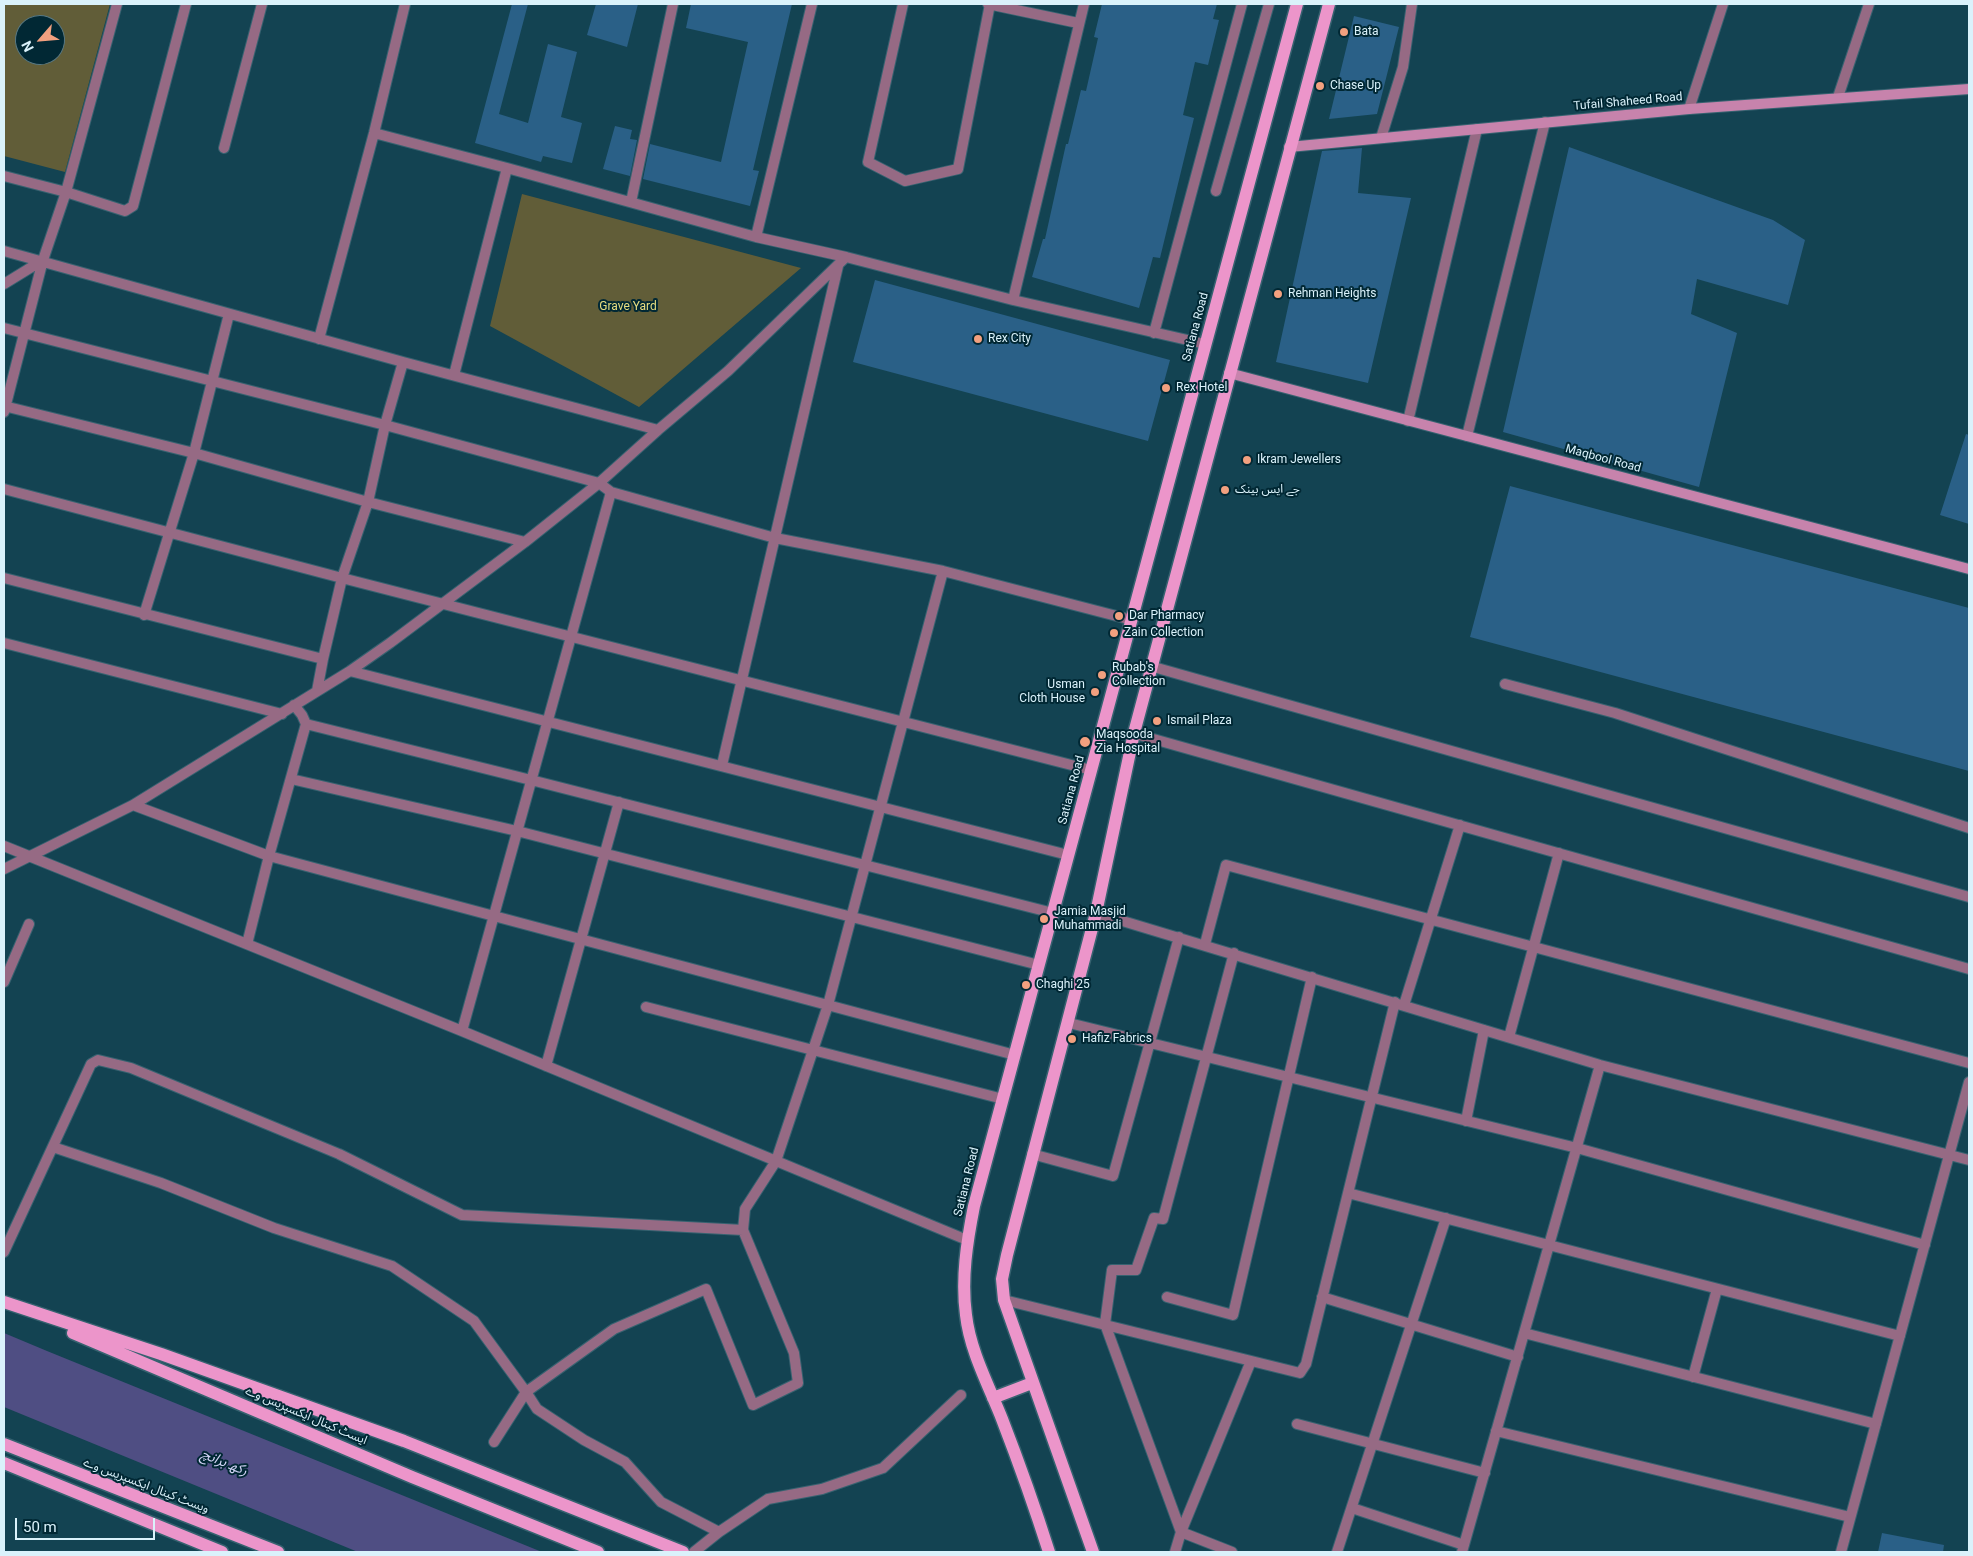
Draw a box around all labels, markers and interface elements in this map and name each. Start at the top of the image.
north arrow [15,15,65,65]
place label: Bata [1354,25,1378,39]
marker: Bata [1338,26,1350,38]
text: N [18,38,37,54]
place label: Chase Up [1330,79,1381,93]
marker: Chase Up [1314,80,1326,92]
street label: Tufail Shaheed Road [1573,90,1683,114]
place label: Rehman Heights [1288,287,1376,301]
marker: Rehman Heights [1272,288,1284,300]
street label: Satiana Road [1180,291,1212,363]
park label: Grave Yard [599,300,657,314]
place label: Rex City [988,332,1031,346]
marker: Rex City [972,333,984,345]
place label: Rex Hotel [1176,381,1227,395]
marker: Rex Hotel [1160,382,1172,394]
street label: Maqbool Road [1564,442,1642,476]
place label: Ikram Jewellers [1257,453,1341,467]
marker: Ikram Jewellers [1241,454,1253,466]
place label: جے ایس بینک [1235,483,1300,497]
marker: جے ایس بینک [1219,484,1231,496]
place label: Dar Pharmacy [1129,609,1204,623]
marker: Dar Pharmacy [1113,610,1125,622]
place label: Zain Collection [1124,626,1204,640]
marker: Zain Collection [1108,627,1120,639]
place label: Rubab's Collection [1112,661,1165,689]
marker: Rubab's Collection [1096,669,1108,681]
place label: Usman Cloth House [1019,678,1085,706]
marker: Usman Cloth House [1089,686,1101,698]
place label: Ismail Plaza [1167,714,1232,728]
marker: Ismail Plaza [1151,715,1163,727]
place label: Maqsooda Zia Hospital [1096,728,1160,756]
marker: Maqsooda Zia Hospital [1078,735,1092,749]
street label: Satiana Road [1056,754,1088,826]
place label: Jamia Masjid Muhammadi [1054,905,1126,933]
marker: Jamia Masjid Muhammadi [1038,913,1050,925]
place label: Chaghi 25 [1036,978,1090,992]
marker: Chaghi 25 [1020,979,1032,991]
place label: Hafiz Fabrics [1082,1032,1152,1046]
marker: Hafiz Fabrics [1066,1033,1078,1045]
street label: Satiana Road [951,1146,983,1218]
street label: ایسٹ کینال ایکسپریس وے [243,1384,369,1448]
water label: رکھ برانچ [198,1446,250,1480]
street label: ویسٹ کینال ایکسپریس وے [81,1455,211,1517]
scale bar [18,1508,158,1540]
text: 50 m [23,1518,57,1536]

